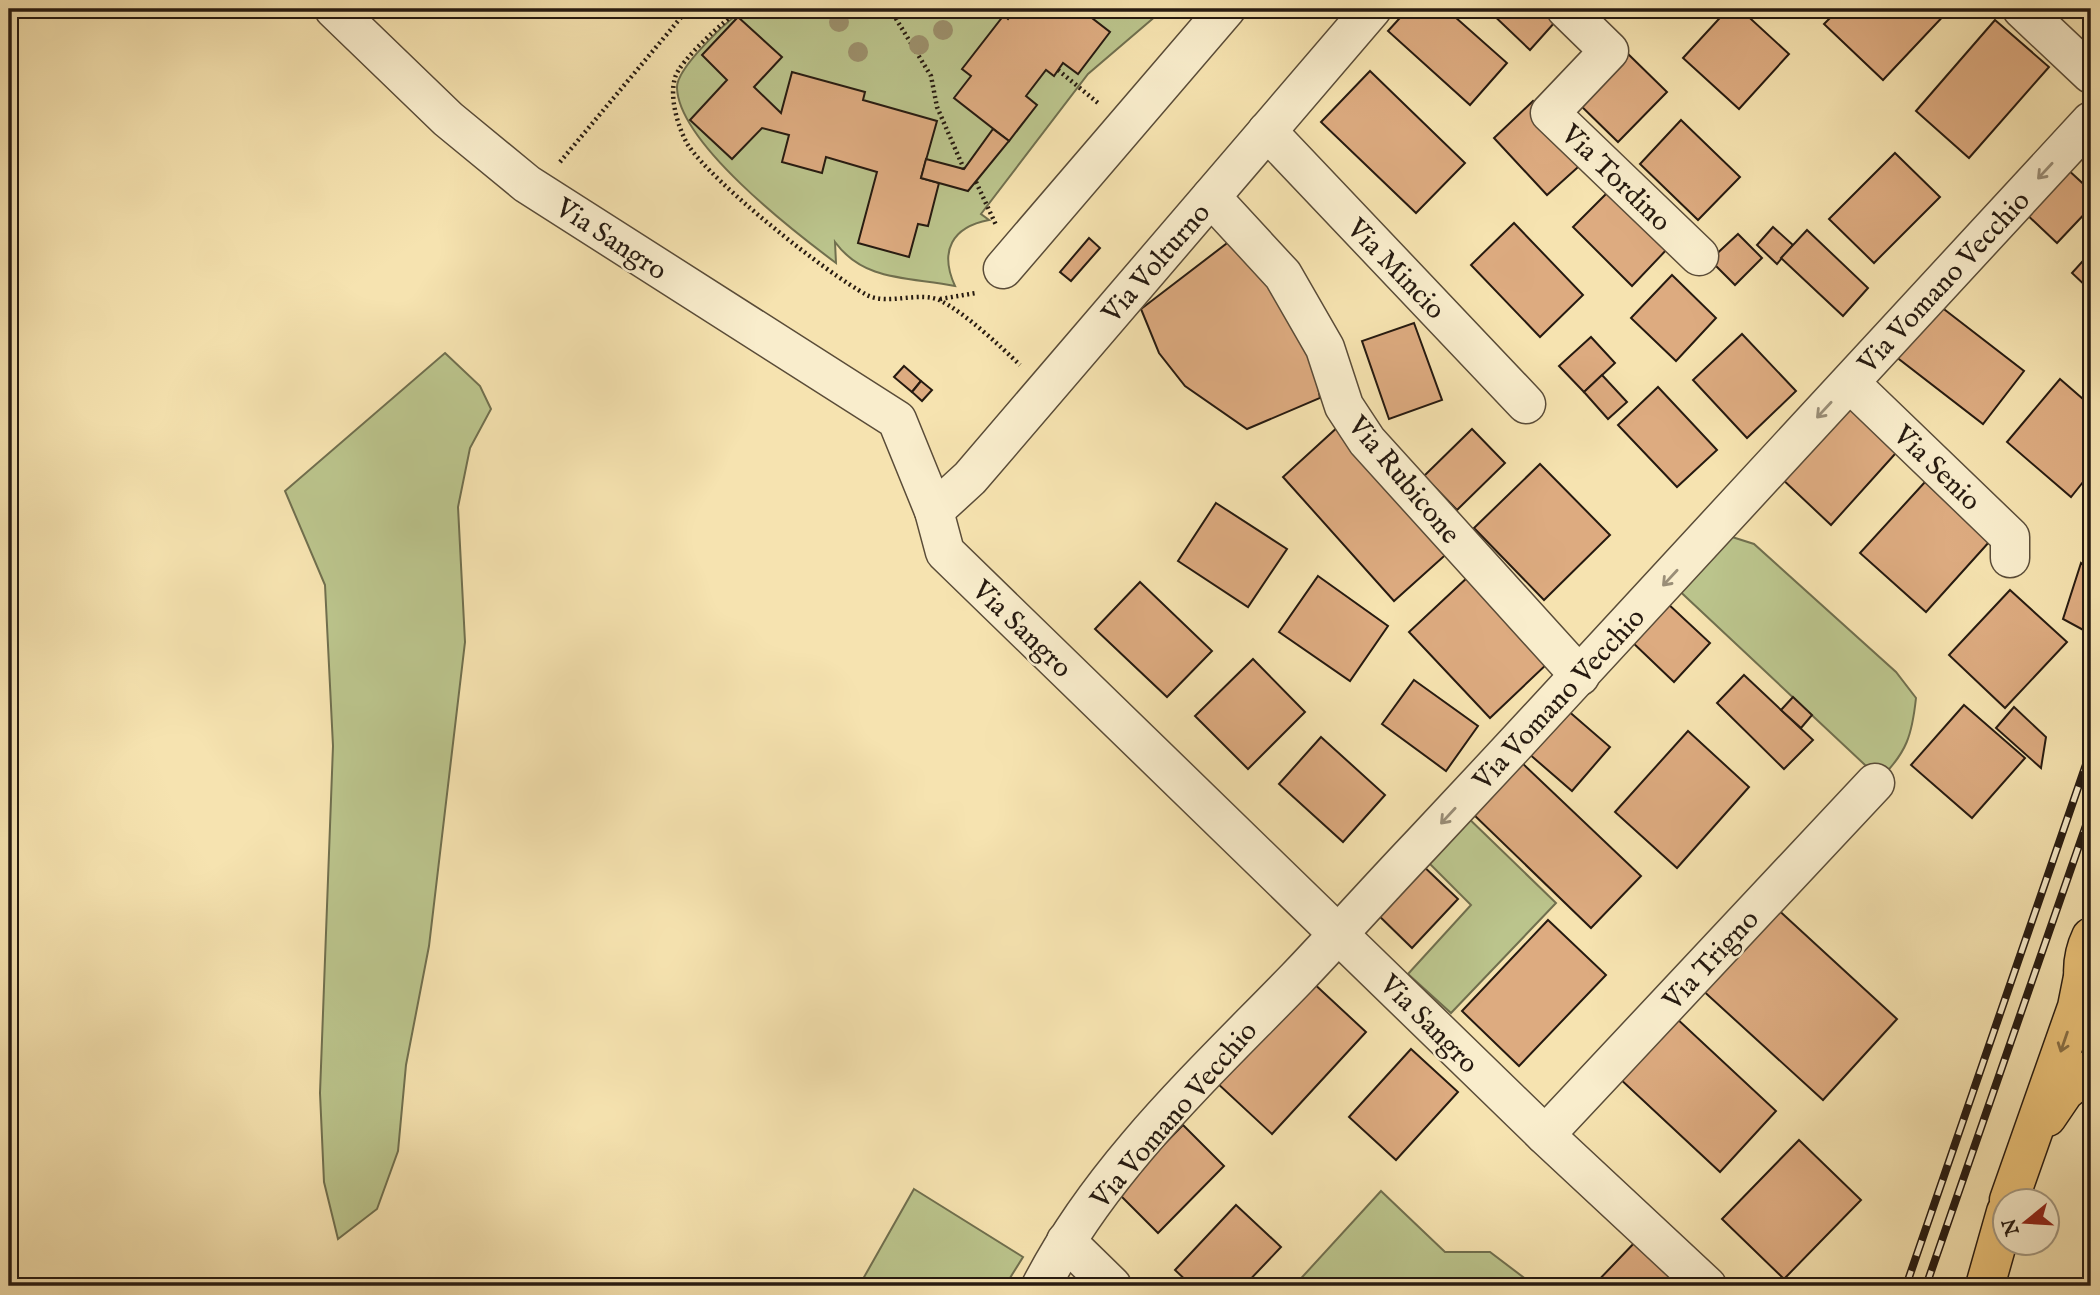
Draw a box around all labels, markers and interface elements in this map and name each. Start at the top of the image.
street label: Via Tordino [1552,117,1678,240]
one-way arrow [2037,162,2053,180]
street label: Via Vomano Vecchio [1851,184,2038,382]
street label: Via Sangro [547,191,673,289]
street label: Via Volturno [1095,196,1219,332]
street label: Via Mincio [1338,211,1452,328]
one-way arrow [1816,401,1833,418]
street label: Via Rubicone [1339,409,1467,552]
street label: Via Senio [1884,418,1987,519]
one-way arrow [1662,569,1679,586]
street label: Via Sangro [963,573,1079,686]
street label: Via Vomano Vecchio [1466,601,1653,799]
one-way arrow [1440,807,1457,824]
street label: Via Trigno [1656,903,1767,1019]
street label: Via Sangro [1371,967,1485,1082]
street label: Via Vomano Vecchio [1083,1015,1266,1217]
one-way arrow [2057,1031,2069,1053]
north arrow [1992,1186,2062,1256]
text: N [1998,1215,2026,1239]

